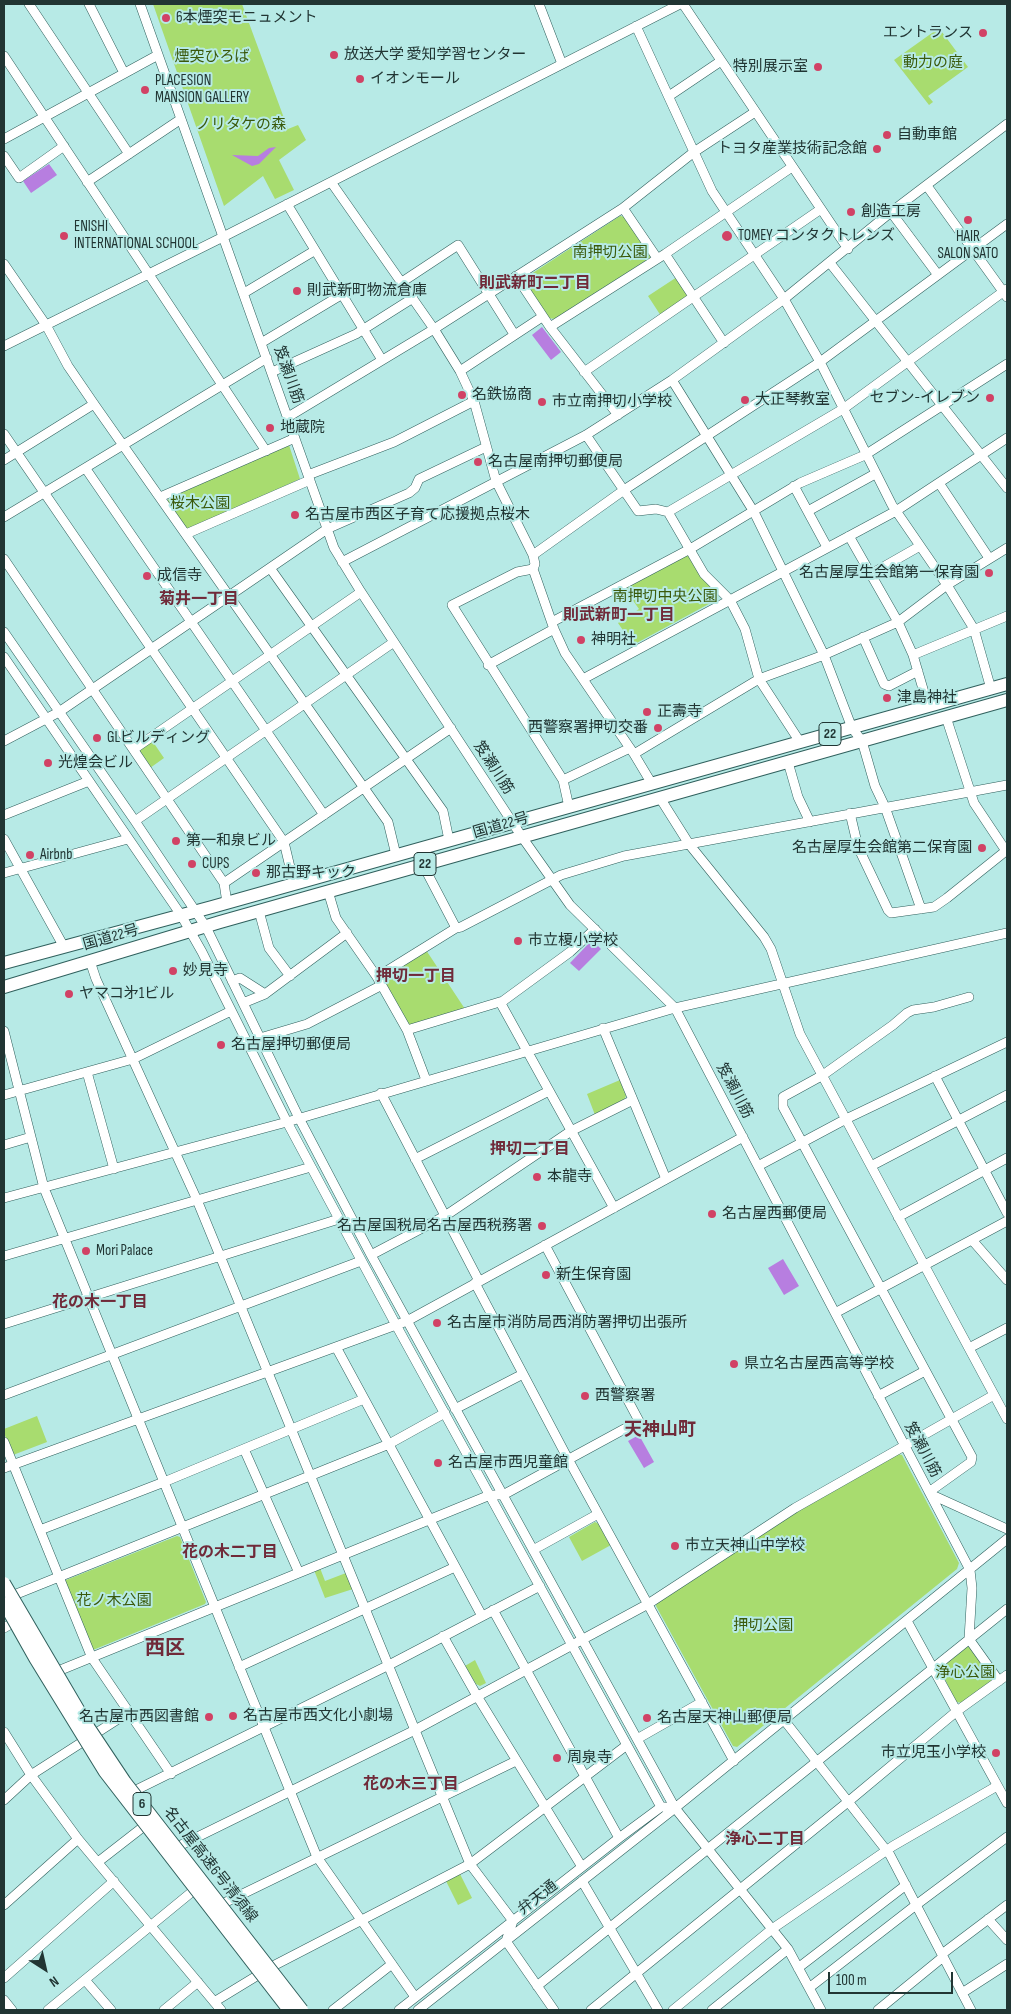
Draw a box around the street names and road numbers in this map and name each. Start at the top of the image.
street label: 笈瀬川筋 [269,344,307,406]
road number: 22 [819,722,841,746]
street label: 笈瀬川筋 [469,738,517,798]
street label: 国道22号 [471,809,531,843]
road number: 22 [414,852,436,876]
street label: 国道22号 [81,921,141,955]
street label: 笈瀬川筋 [712,1060,756,1122]
street label: 笈瀬川筋 [900,1419,944,1481]
road number: 6 [133,1792,151,1816]
street label: 名古屋高速6号清須線 [159,1804,261,1926]
street label: 弁天通 [515,1877,561,1919]

